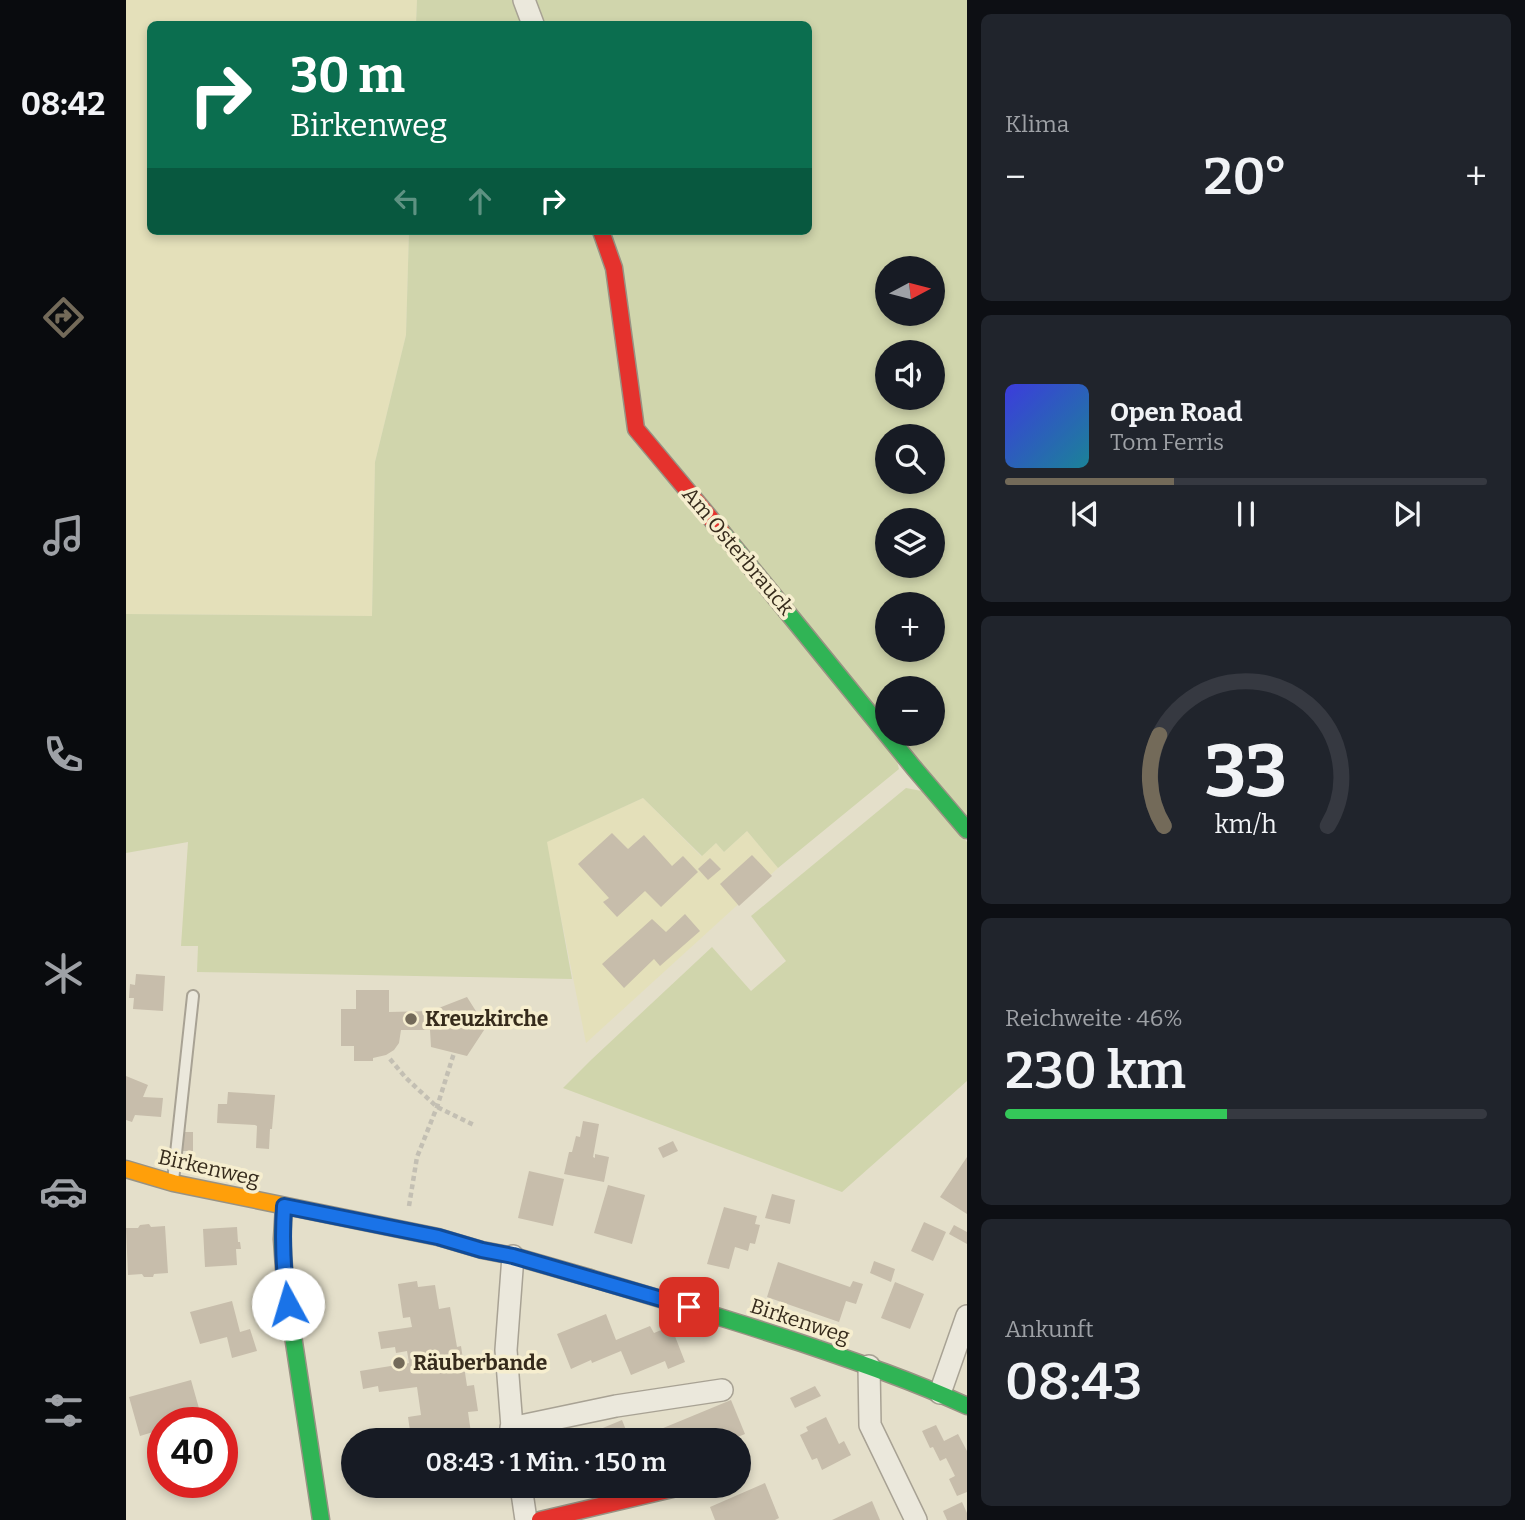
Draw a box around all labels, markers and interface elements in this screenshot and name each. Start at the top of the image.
text: 30 m [290,46,405,105]
icon: right [175,49,266,140]
text: 08:42 [21,85,105,123]
text: Birkenweg [290,106,447,144]
text: Klima [1005,110,1069,138]
text: 20° [1203,145,1288,208]
text: − [1005,154,1026,200]
text: + [1465,154,1487,200]
icon: left [388,182,426,220]
icon: ahead [461,182,499,220]
icon: right [534,182,572,220]
north arrow [875,256,945,326]
map controls [875,256,945,746]
icon: directions [39,293,88,342]
button: sound [875,340,945,410]
text: Open Road [1110,397,1242,428]
button: search [875,424,945,494]
text: Tom Ferris [1110,428,1224,456]
street label: Am Osterbrauck [677,482,799,621]
icon: previous [1066,495,1104,533]
icon: pause [1227,495,1265,533]
icon: next [1388,495,1426,533]
button: layers [875,508,945,578]
icon: music [39,511,88,560]
button: + [875,592,945,662]
button: − [875,676,945,746]
text: 33 [1205,728,1287,815]
icon: phone [39,730,88,779]
text: km/h [1215,810,1277,840]
icon: climate [39,949,88,998]
text: Reichweite · 46% [1005,1004,1183,1032]
place label: Kreuzkirche [425,1006,548,1032]
marker: Kreuzkirche [403,1011,419,1027]
text: 230 km [1005,1039,1186,1102]
street label: Birkenweg [156,1144,263,1192]
icon: car [39,1167,88,1216]
position arrow [251,1267,325,1341]
pin [659,1277,719,1337]
icon: arrive [670,1288,708,1326]
street label: Birkenweg [747,1293,853,1349]
text: Ankunft [1005,1315,1094,1343]
place label: Räuberbande [413,1350,547,1376]
text: 08:43 [1005,1350,1142,1413]
marker: Räuberbande [391,1355,407,1371]
icon: filters [39,1386,88,1435]
speed limit sign: 40 [147,1407,238,1498]
text: 08:43 · 1 Min. · 150 m [426,1447,666,1478]

